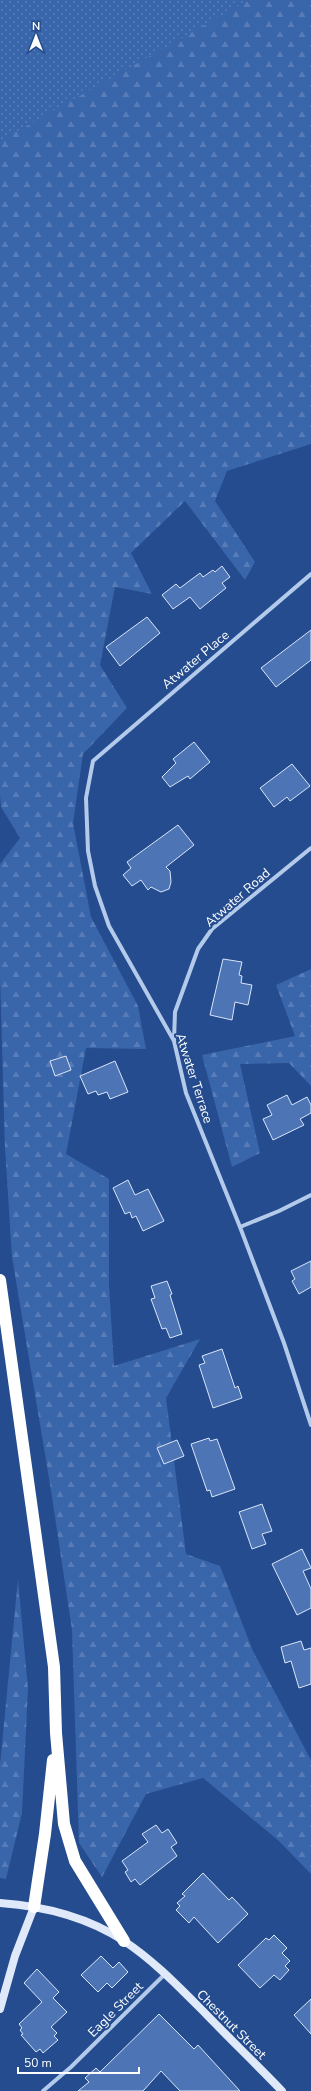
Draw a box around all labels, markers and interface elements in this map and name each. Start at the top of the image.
north arrow [16,16,56,56]
text: N [32,19,40,34]
street label: Atwater Place [158,626,233,693]
street label: Atwater Road [201,864,274,931]
street label: Atwater Terrace [171,1031,217,1126]
street label: Eagle Street [84,1978,148,2041]
street label: Chestnut Street [192,1986,270,2064]
scale bar [18,2049,139,2075]
text: 50 m [24,2055,52,2071]

